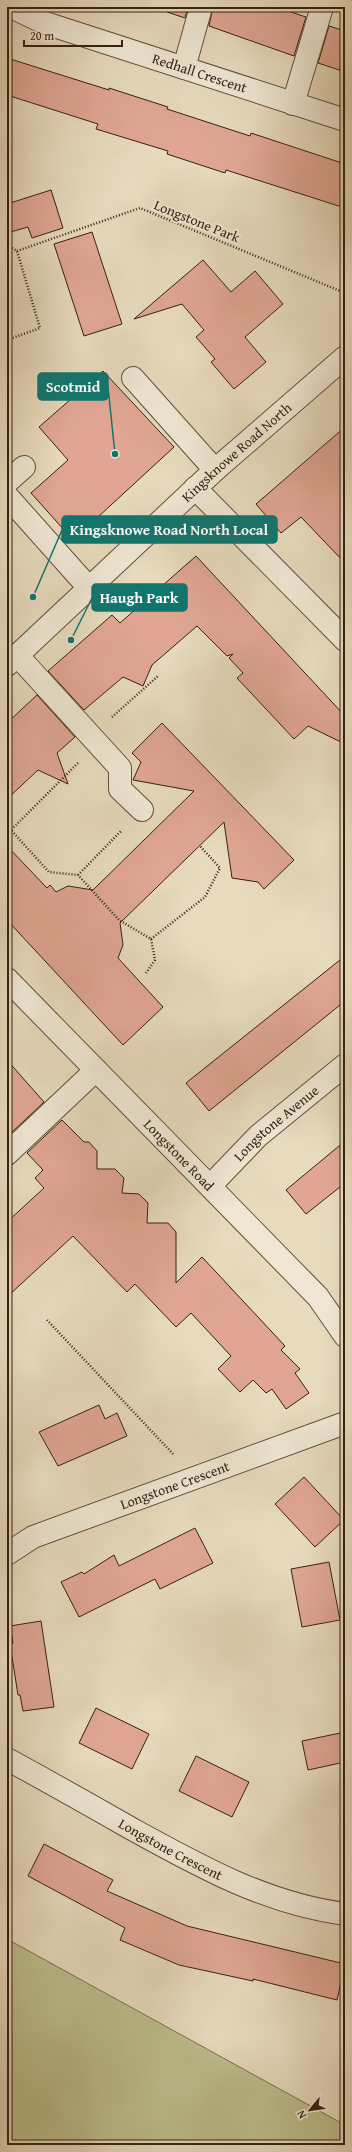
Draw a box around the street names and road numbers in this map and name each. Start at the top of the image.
street label: Redhall Crescent [150,48,250,98]
street label: Longstone Park [151,195,244,248]
street label: Kingsknowe Road North [177,398,296,507]
street label: Longstone Avenue [229,1080,323,1166]
street label: Longstone Road [139,1115,219,1196]
street label: Longstone Crescent [117,1456,232,1514]
street label: Longstone Crescent [115,1813,226,1885]

